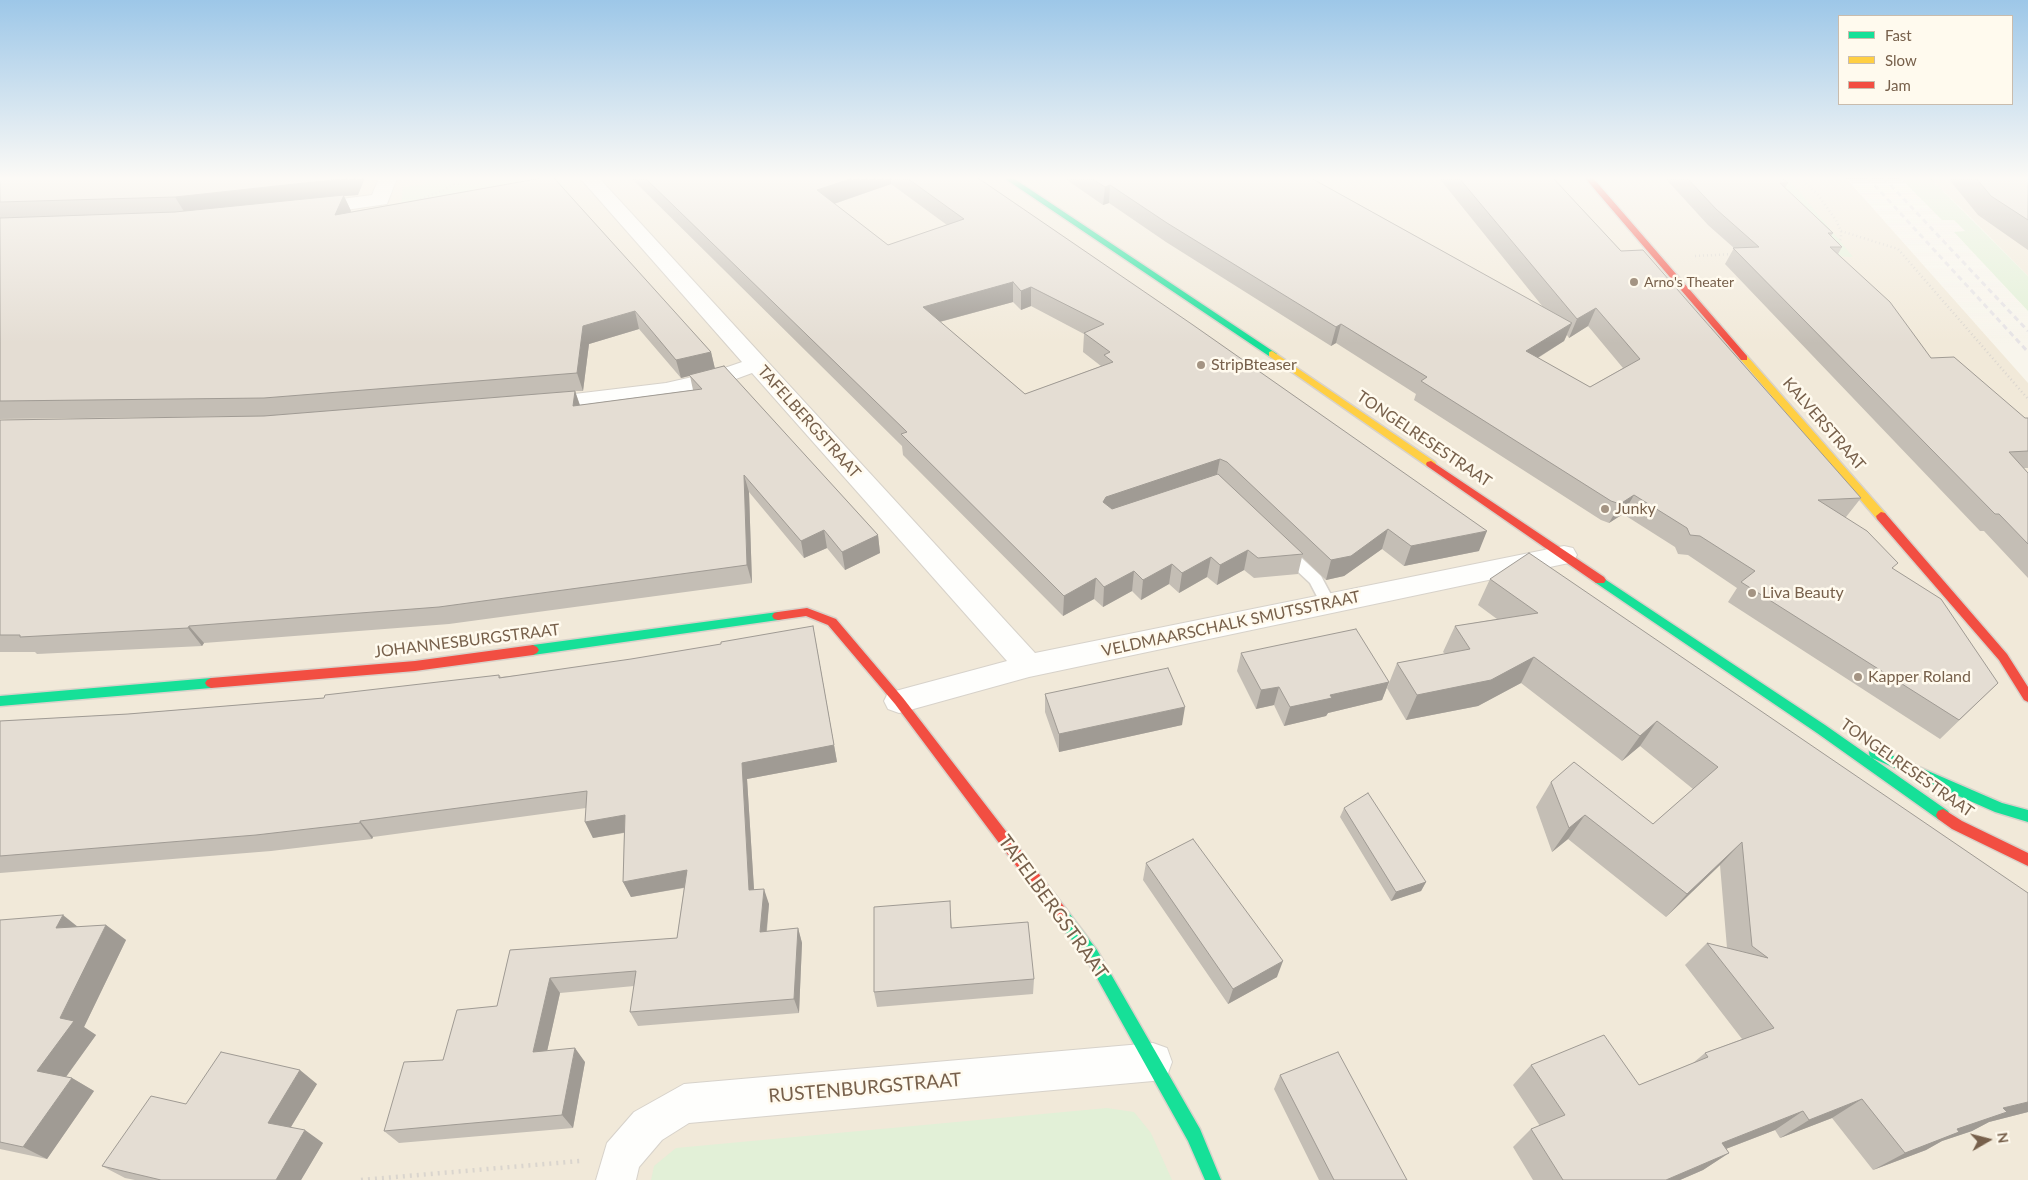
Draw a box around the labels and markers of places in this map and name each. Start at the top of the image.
place label: Arno's Theater [1644,274,1734,290]
marker: Arno's Theater [1628,276,1640,288]
place label: StripBteaser [1211,355,1297,375]
marker: StripBteaser [1195,359,1207,371]
place label: Junky [1615,499,1656,519]
marker: Junky [1599,503,1611,515]
place label: Liva Beauty [1762,583,1844,603]
marker: Liva Beauty [1746,587,1758,599]
place label: Kapper Roland [1868,667,1971,687]
marker: Kapper Roland [1852,671,1864,683]

